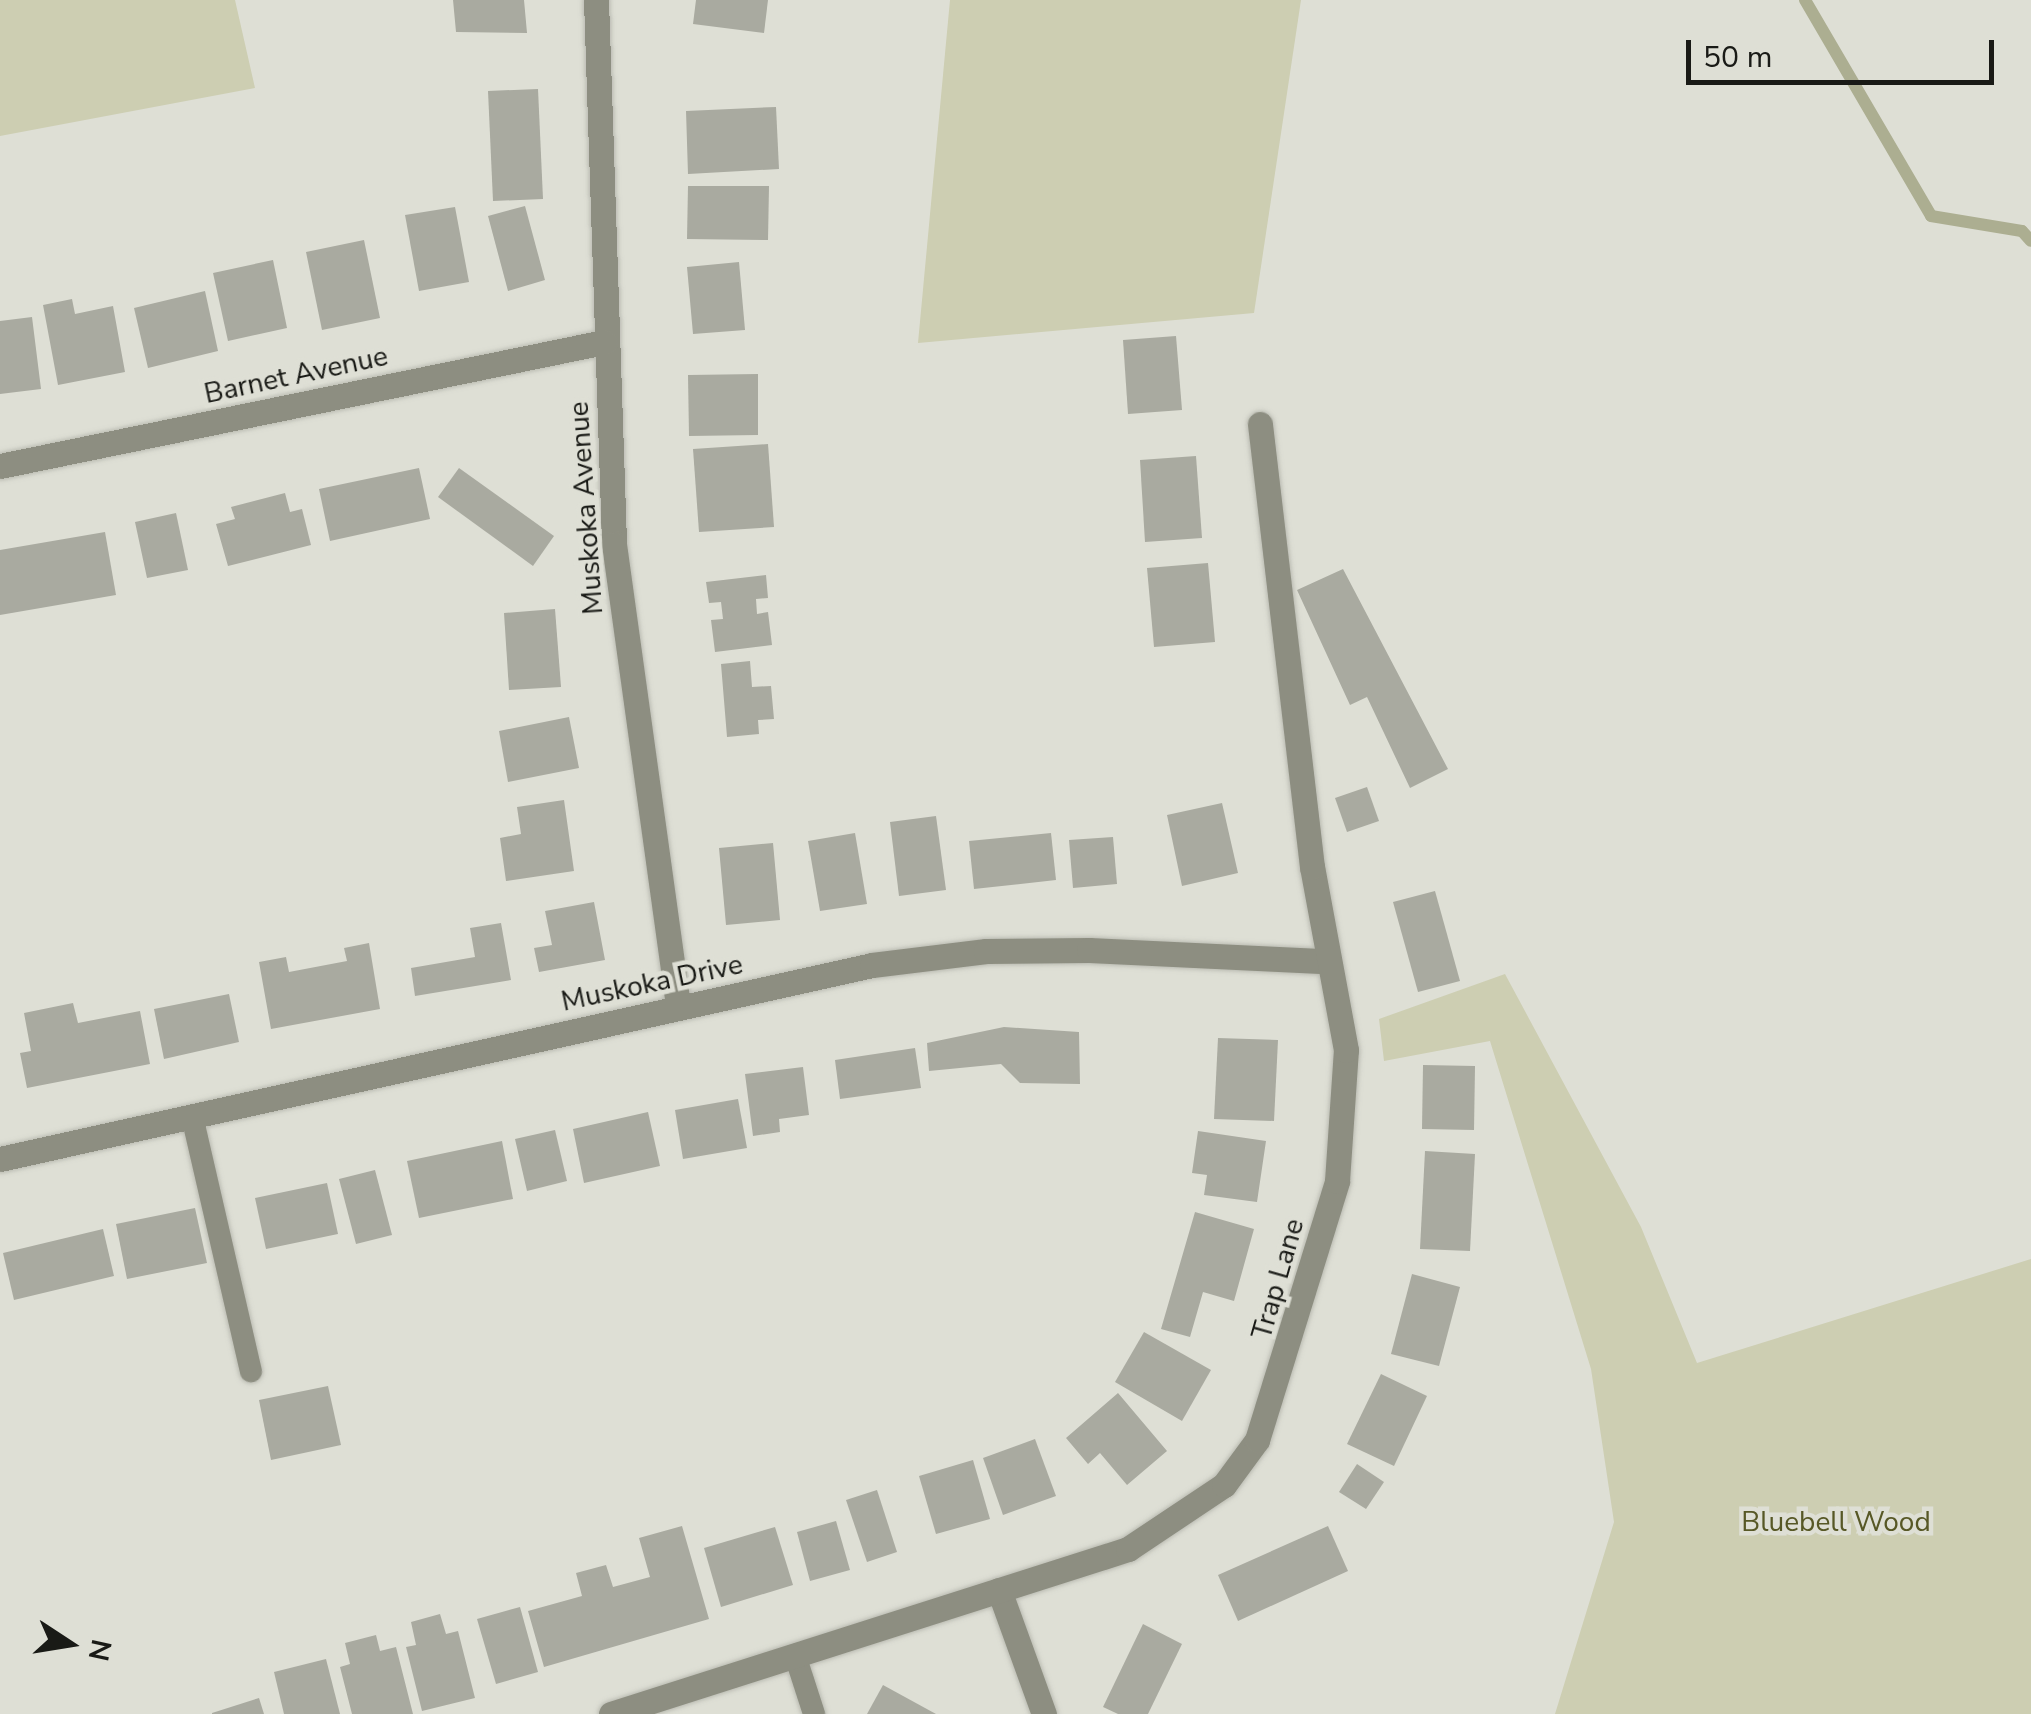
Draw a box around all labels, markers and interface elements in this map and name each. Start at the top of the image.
scale bar [1691,20,1998,82]
text: 50 m [1703,37,1772,78]
street label: Barnet Avenue [201,339,391,411]
street label: Muskoka Avenue [562,400,610,616]
street label: Muskoka Drive [558,947,746,1019]
street label: Trap Lane [1245,1215,1311,1343]
park label: Bluebell Wood [1741,1505,1931,1539]
north arrow [20,1594,120,1694]
text: N [79,1636,120,1664]

